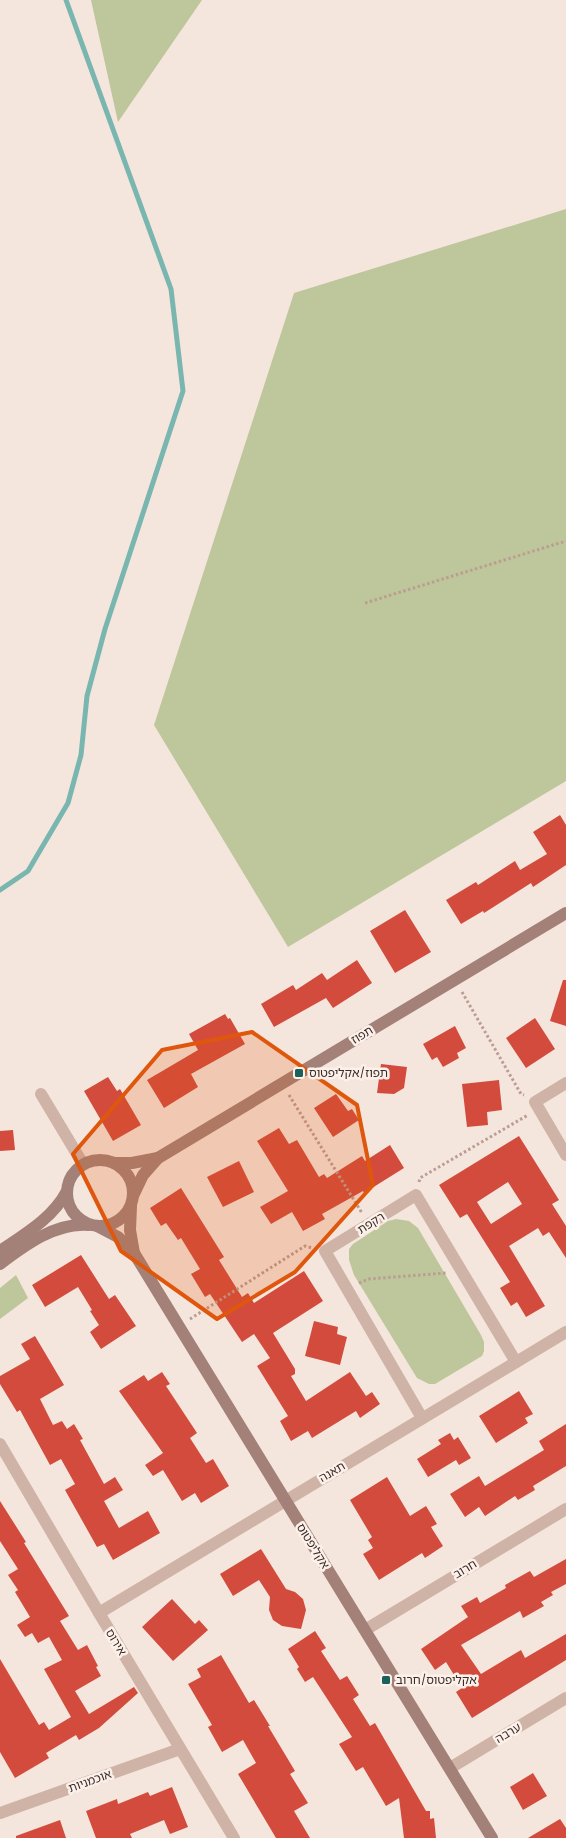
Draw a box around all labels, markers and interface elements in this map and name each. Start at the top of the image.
street label: תפוז [349,1023,375,1047]
place label: תפוז/אקליפטוס [309,1066,388,1080]
marker: תפוז/אקליפטוס [293,1067,305,1079]
street label: רקפת [355,1209,387,1237]
street label: תאנה [316,1459,348,1485]
street label: אקליפטוס [294,1521,333,1572]
street label: חרוב [451,1557,479,1581]
street label: אירוס [103,1626,129,1658]
place label: אקליפטוס/חרוב [396,1673,477,1687]
marker: אקליפטוס/חרוב [380,1674,392,1686]
street label: ערבה [493,1720,523,1746]
street label: אוכמניות [67,1767,114,1795]

